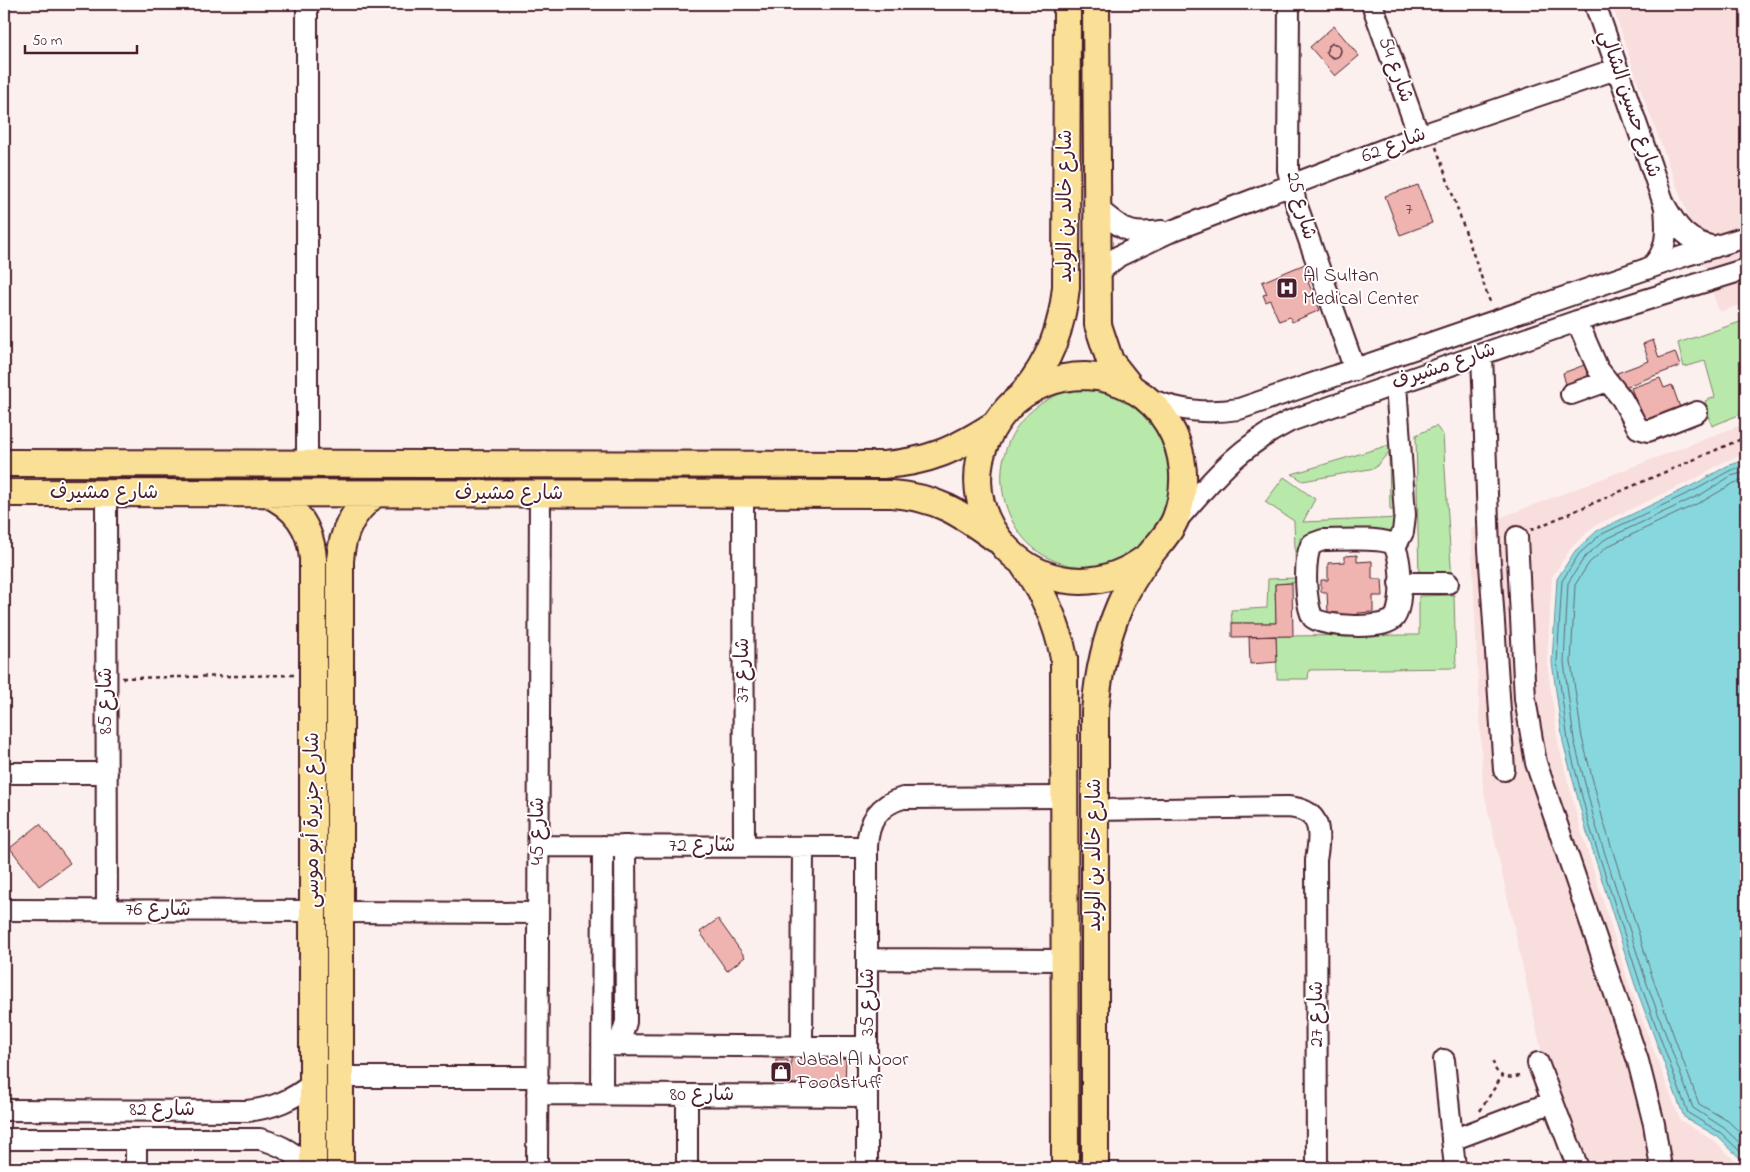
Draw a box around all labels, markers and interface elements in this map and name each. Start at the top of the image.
scale bar [25,22,138,54]
street label: شارع حسين الشالي [1589,26,1668,182]
text: 50 m [32,30,63,52]
street label: شارع 54 [1370,33,1420,107]
street label: شارع 62 [1358,120,1430,172]
street label: شارع خالد بن الوليد [1052,129,1081,283]
street label: شارع 25 [1277,169,1323,243]
house number: 7 [1405,197,1413,223]
place label: Al Sultan Medical Center [1303,262,1419,314]
hospital icon: Al Sultan Medical Center [1275,276,1299,300]
street label: شارع مشيرف [1388,336,1500,398]
street label: شارع مشيرف [50,479,158,508]
street label: شارع مشيرف [455,480,563,509]
street label: شارع 37 [729,638,758,702]
street label: شارع 85 [92,667,121,735]
street label: شارع جزيرة أبو موسى [299,732,328,908]
street label: شارع خالد بن الوليد [1081,778,1110,932]
street label: شارع 45 [524,797,553,865]
street label: شارع 72 [669,832,735,861]
street label: شارع 76 [125,896,191,925]
street label: شارع 35 [854,968,883,1036]
street label: شارع 27 [1303,981,1332,1047]
place label: Jabal Al Noor Foodstuff [796,1046,909,1098]
shop icon: Jabal Al Noor Foodstuff [769,1060,793,1084]
street label: شارع 80 [670,1081,734,1110]
street label: شارع 82 [129,1096,195,1125]

